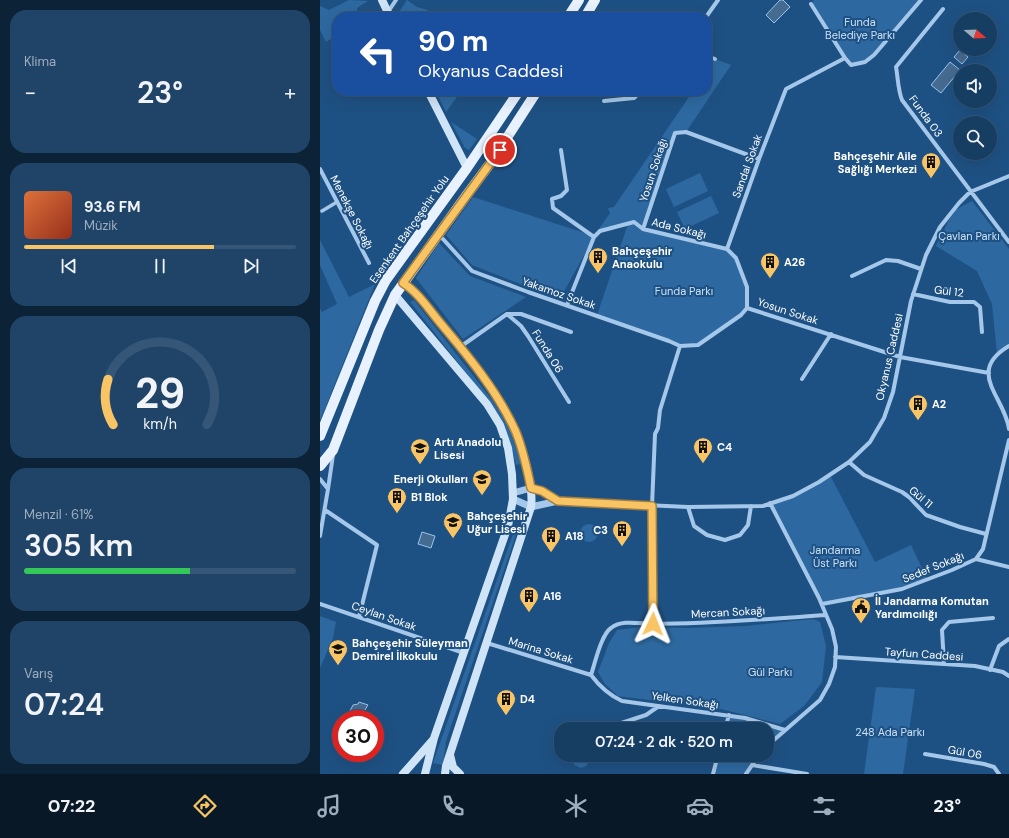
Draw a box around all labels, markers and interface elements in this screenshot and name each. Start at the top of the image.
north arrow [953,12,997,56]
map controls [953,12,997,160]
park label: Funda Belediye Parkı [825,15,895,42]
text: 90 m [418,23,488,60]
icon: left [352,28,404,80]
text: Klima [24,53,56,70]
text: Okyanus Caddesi [418,59,563,83]
button: sound [953,64,997,108]
text: 23° [137,73,183,112]
text: − [24,78,36,107]
text: + [284,78,296,107]
street label: Funda 03 [906,92,946,140]
button: search [953,116,997,160]
street label: Sandal Sokak [729,132,765,200]
pin [483,133,517,167]
street label: Yosun Sokağı [636,136,670,204]
icon: arrive [489,139,511,161]
place label: Bahçeşehir Aile Sağlığı Merkezi [834,149,917,176]
building icon: Bahçeşehir Aile Sağlığı Merkezi [920,151,942,179]
street label: Esenkent Bahçeşehir Yolu [366,172,452,286]
street label: Menekşe Sokağı [327,173,377,251]
text: 93.6 FM [84,197,140,217]
street label: Ada Sokağı [650,214,708,242]
text: Müzik [84,217,118,234]
park label: Çavlan Parkı [938,229,1000,243]
place label: Bahçeşehir Anaokulu [612,244,673,271]
building icon: Bahçeşehir Anaokulu [587,246,609,274]
building icon: A26 [759,251,781,279]
icon: previous [58,255,80,277]
icon: pause [149,255,171,277]
icon: next [240,255,262,277]
place label: A26 [784,255,805,269]
street label: Yakamoz Sokak [520,274,598,312]
street label: Gül 12 [933,282,965,300]
park label: Funda Parkı [655,284,713,298]
street label: Yosun Sokak [756,295,821,328]
street label: Okyanus Caddesi [872,312,906,402]
street label: Funda 06 [529,327,567,375]
text: 29 [135,367,185,421]
building icon: A2 [907,393,929,421]
place label: A2 [932,397,946,411]
text: km/h [143,415,177,433]
place label: Artı Anadolu Lisesi [434,435,501,462]
building icon: C4 [692,436,714,464]
school or university icon: Artı Anadolu Lisesi [409,437,431,465]
place label: C4 [717,440,732,454]
school or university icon: Enerji Okulları [471,468,493,496]
place label: Enerji Okulları [394,472,468,486]
street label: Gül 11 [906,483,936,511]
building icon: B1 Blok [386,486,408,514]
place label: B1 Blok [411,490,448,504]
text: Menzil · 61% [24,506,93,523]
place label: Bahçeşehir Uğur Lisesi [467,509,528,536]
school or university icon: Bahçeşehir Uğur Lisesi [442,511,464,539]
building icon: C3 [611,519,633,547]
place label: C3 [593,523,608,537]
building icon: A18 [540,525,562,553]
text: 305 km [24,526,133,565]
place label: A18 [565,529,583,543]
park label: Jandarma Üst Parkı [810,543,860,570]
street label: Sedef Sokağı [900,548,966,586]
building icon: A16 [518,585,540,613]
place label: A16 [543,589,561,603]
place label: İl Jandarma Komutan Yardımcılığı [875,594,989,621]
public building icon: İl Jandarma Komutan Yardımcılığı [850,596,872,624]
street label: Ceylan Sokak [350,598,419,634]
position arrow [632,603,674,645]
street label: Mercan Sokağı [691,603,765,621]
street label: Marina Sokak [507,634,575,667]
place label: Bahçeşehir Süleyman Demirel İlkokulu [352,636,468,663]
school or university icon: Bahçeşehir Süleyman Demirel İlkokulu [327,638,349,666]
street label: Tayfun Caddesi [884,644,964,664]
text: Varış [24,665,53,682]
park label: Gül Parkı [748,665,792,679]
text: 07:24 [24,685,104,724]
building icon: D4 [495,688,517,716]
street label: Yelken Sokağı [650,688,720,712]
place label: D4 [520,692,535,706]
speed limit sign: 30 [332,710,384,762]
park label: 248 Ada Parkı [855,725,925,739]
text: 07:24 · 2 dk · 520 m [595,732,733,752]
street label: Gül 06 [947,742,983,762]
icon: directions [191,792,219,820]
icon: music [315,792,343,820]
icon: phone [439,792,467,820]
icon: climate [562,792,590,820]
icon: car [686,792,714,820]
icon: filters [810,792,838,820]
text: 07:22 [48,794,95,818]
text: 23° [933,794,961,818]

